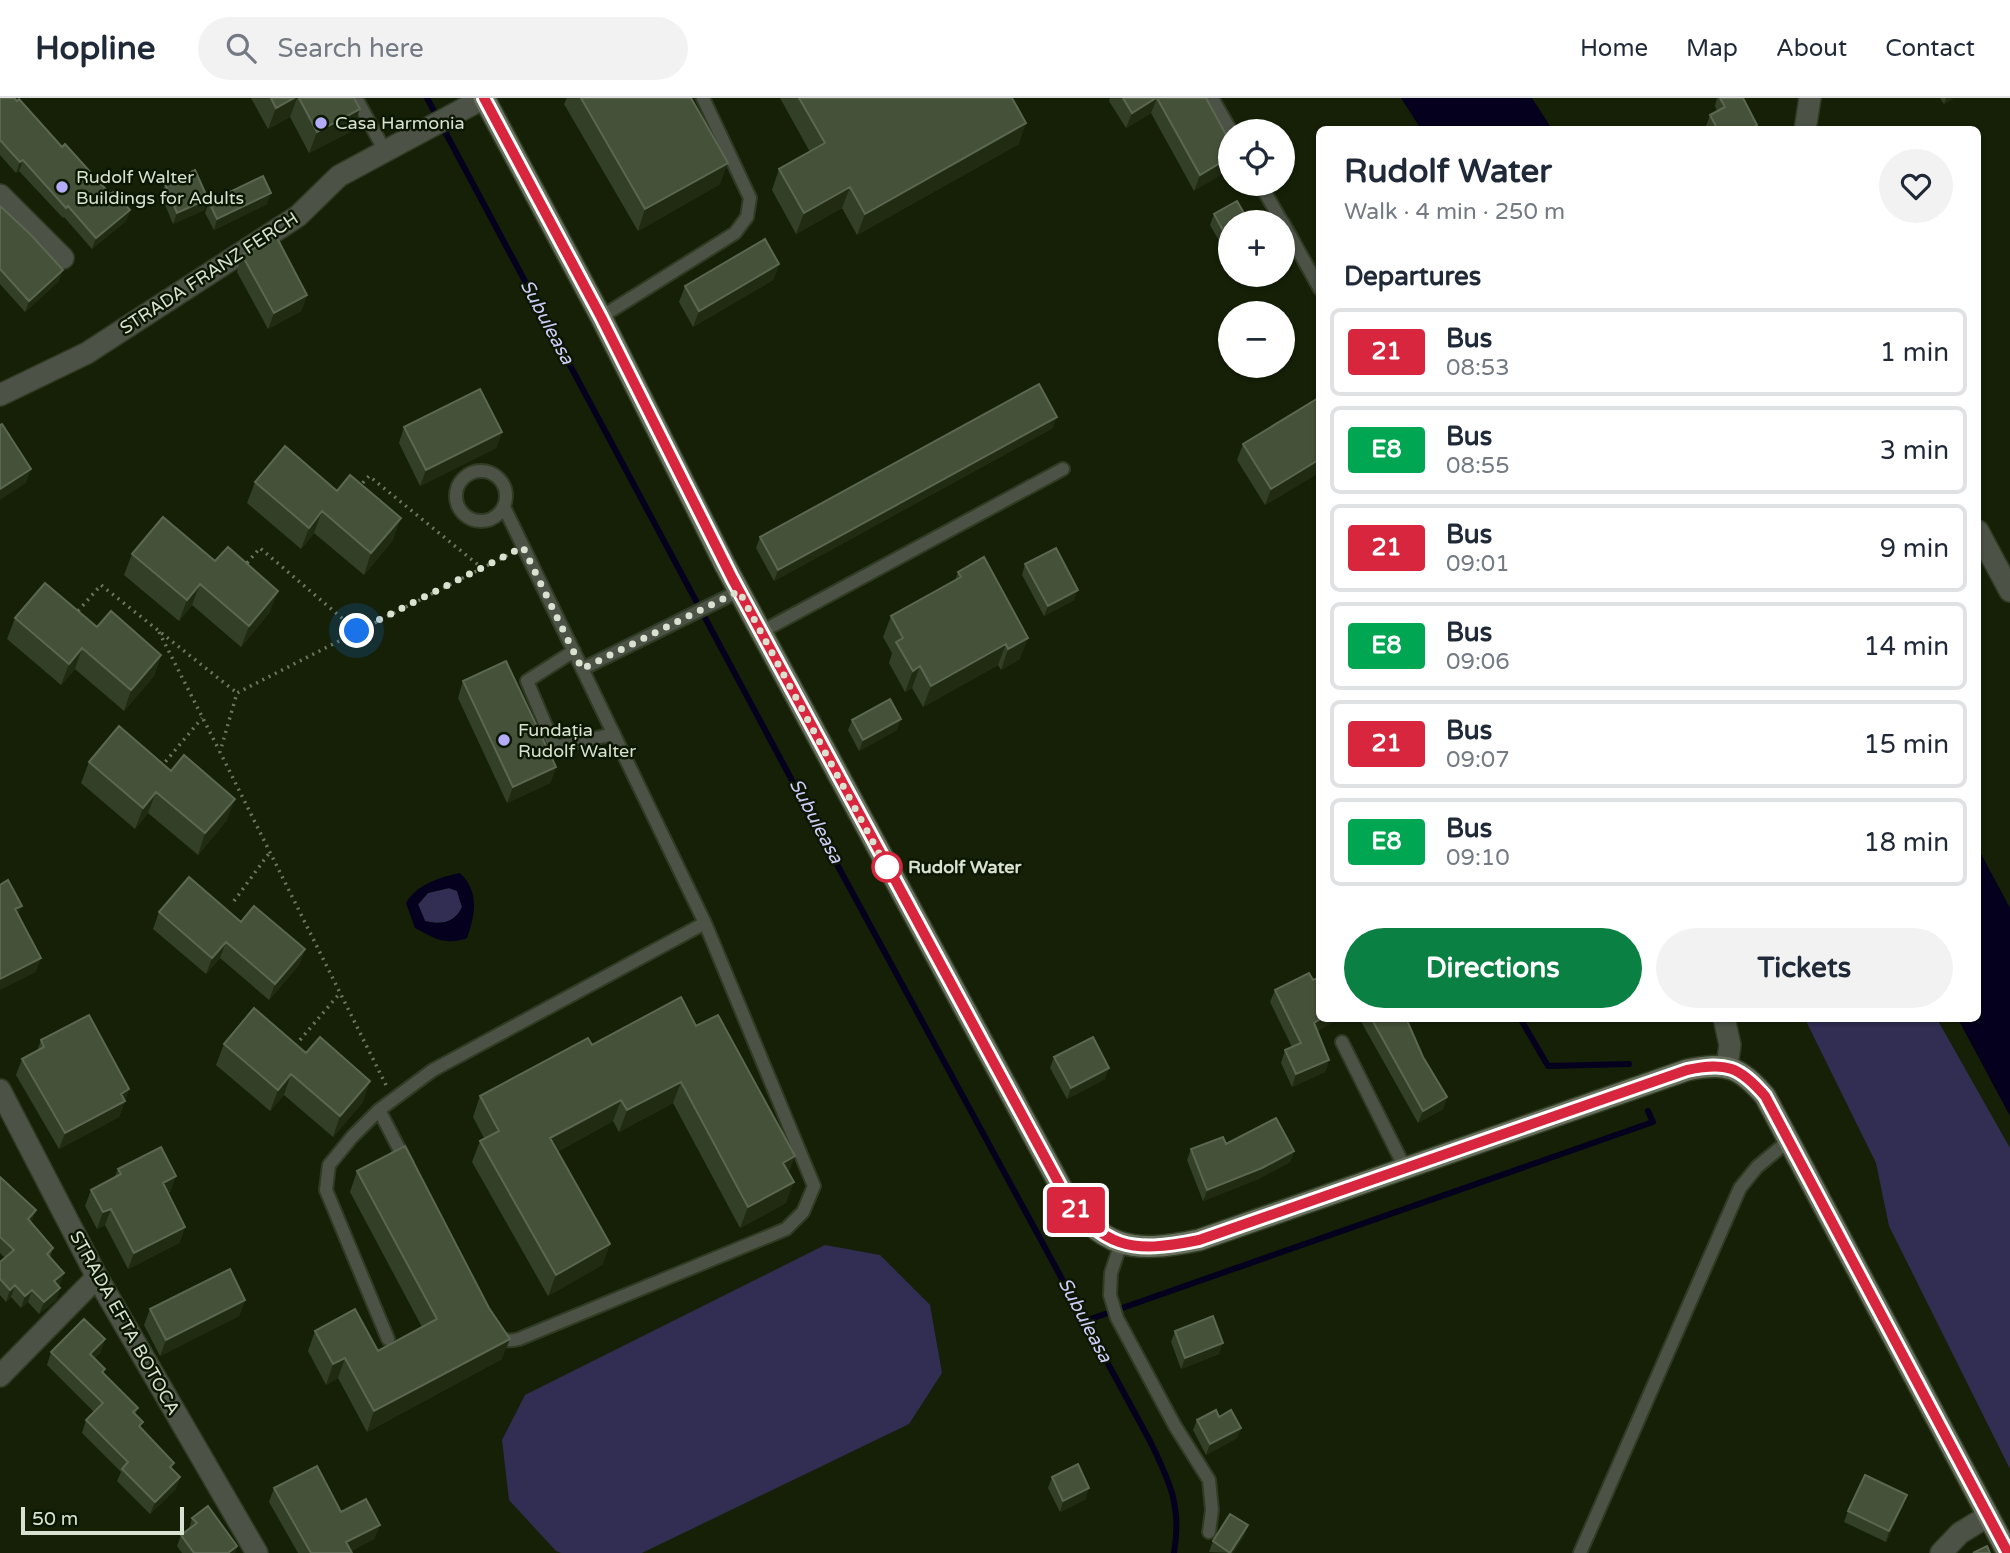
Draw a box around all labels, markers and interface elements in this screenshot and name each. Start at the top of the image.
search box [198,17,688,80]
text: Hopline [35,29,156,68]
icon: search [222,29,260,67]
text: Search here [278,33,424,64]
text: Home [1580,34,1648,63]
text: Map [1686,34,1738,63]
text: About [1776,34,1847,63]
text: Contact [1885,34,1975,63]
place label: Casa Harmonia [335,112,465,134]
marker: Casa Harmonia [313,115,329,131]
map controls [1218,119,1295,378]
button: locate [1218,119,1295,196]
button: heart [1879,149,1953,223]
text: Rudolf Water [1344,152,1552,191]
place label: Rudolf Walter Buildings for Adults [76,166,244,209]
marker: Rudolf Walter Buildings for Adults [54,179,70,195]
text: Walk · 4 min · 250 m [1344,198,1565,226]
street label: STRADA FRANZ FERCH [116,207,302,339]
button: + [1218,210,1295,287]
text: Departures [1344,261,1481,292]
water label: Subuleasa [516,276,579,369]
button: − [1218,301,1295,378]
text: Bus [1446,323,1492,354]
text: 21 [1371,337,1402,366]
text: 1 min [1880,337,1949,368]
text: 08:53 [1446,354,1510,382]
text: Bus [1446,421,1492,452]
text: E8 [1371,435,1402,464]
text: 3 min [1880,435,1949,466]
text: 08:55 [1446,452,1510,480]
text: Bus [1446,519,1492,550]
text: 21 [1371,533,1402,562]
text: 9 min [1880,533,1949,564]
text: 09:01 [1446,550,1510,578]
your location [339,613,374,648]
text: Bus [1446,617,1492,648]
text: E8 [1371,631,1402,660]
text: 14 min [1863,631,1949,662]
text: 09:06 [1446,648,1510,676]
text: Bus [1446,715,1492,746]
place label: Fundația Rudolf Walter [518,719,636,762]
text: 21 [1371,729,1402,758]
text: 15 min [1863,729,1949,760]
marker: Fundația Rudolf Walter [496,732,512,748]
text: 09:07 [1446,746,1510,774]
water label: Subuleasa [785,775,848,868]
text: Bus [1446,813,1492,844]
text: E8 [1371,827,1402,856]
text: 18 min [1863,827,1949,858]
text: 09:10 [1446,844,1510,872]
marker: Rudolf Water [872,852,902,882]
place label: Rudolf Water [908,856,1022,878]
button: Directions [1344,928,1642,1008]
button: Tickets [1656,928,1953,1008]
line badge: 21 [1044,1187,1108,1233]
text: 21 [1061,1195,1091,1224]
street label: STRADA EFTA BOTOCA [65,1227,185,1419]
water label: Subuleasa [1054,1274,1117,1367]
scale bar [21,1504,184,1536]
text: 50 m [32,1508,78,1530]

